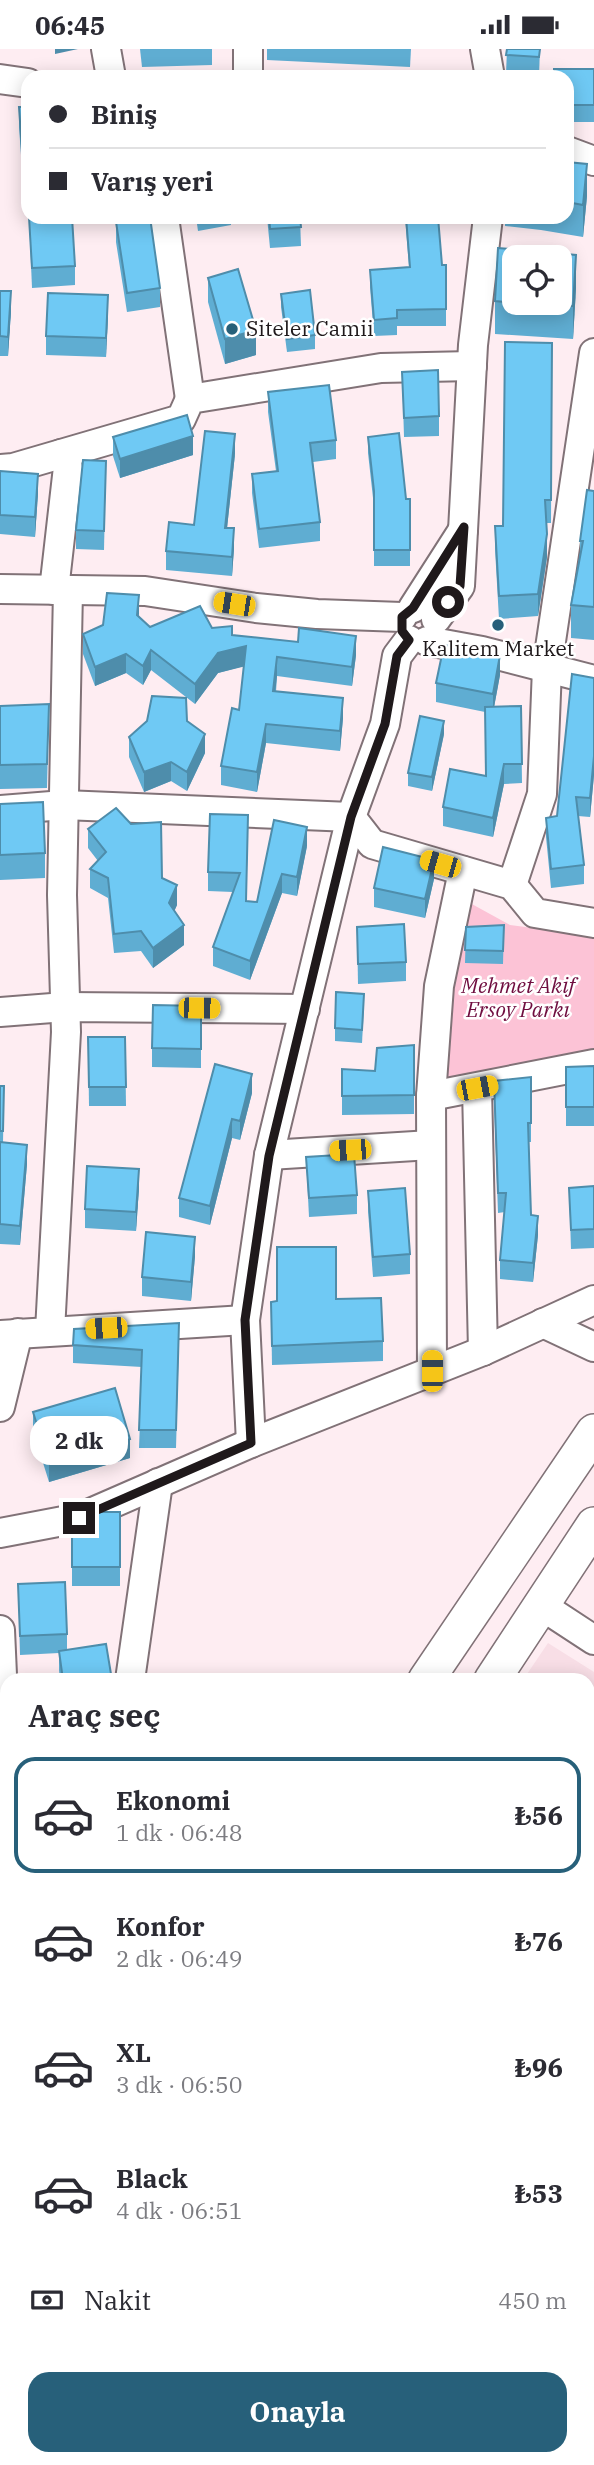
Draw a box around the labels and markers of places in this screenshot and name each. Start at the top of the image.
place label: Siteler Camii [246,314,374,342]
marker: Siteler Camii [224,321,240,337]
marker: Kalitem Market [490,617,506,633]
place label: Kalitem Market [422,634,574,662]

